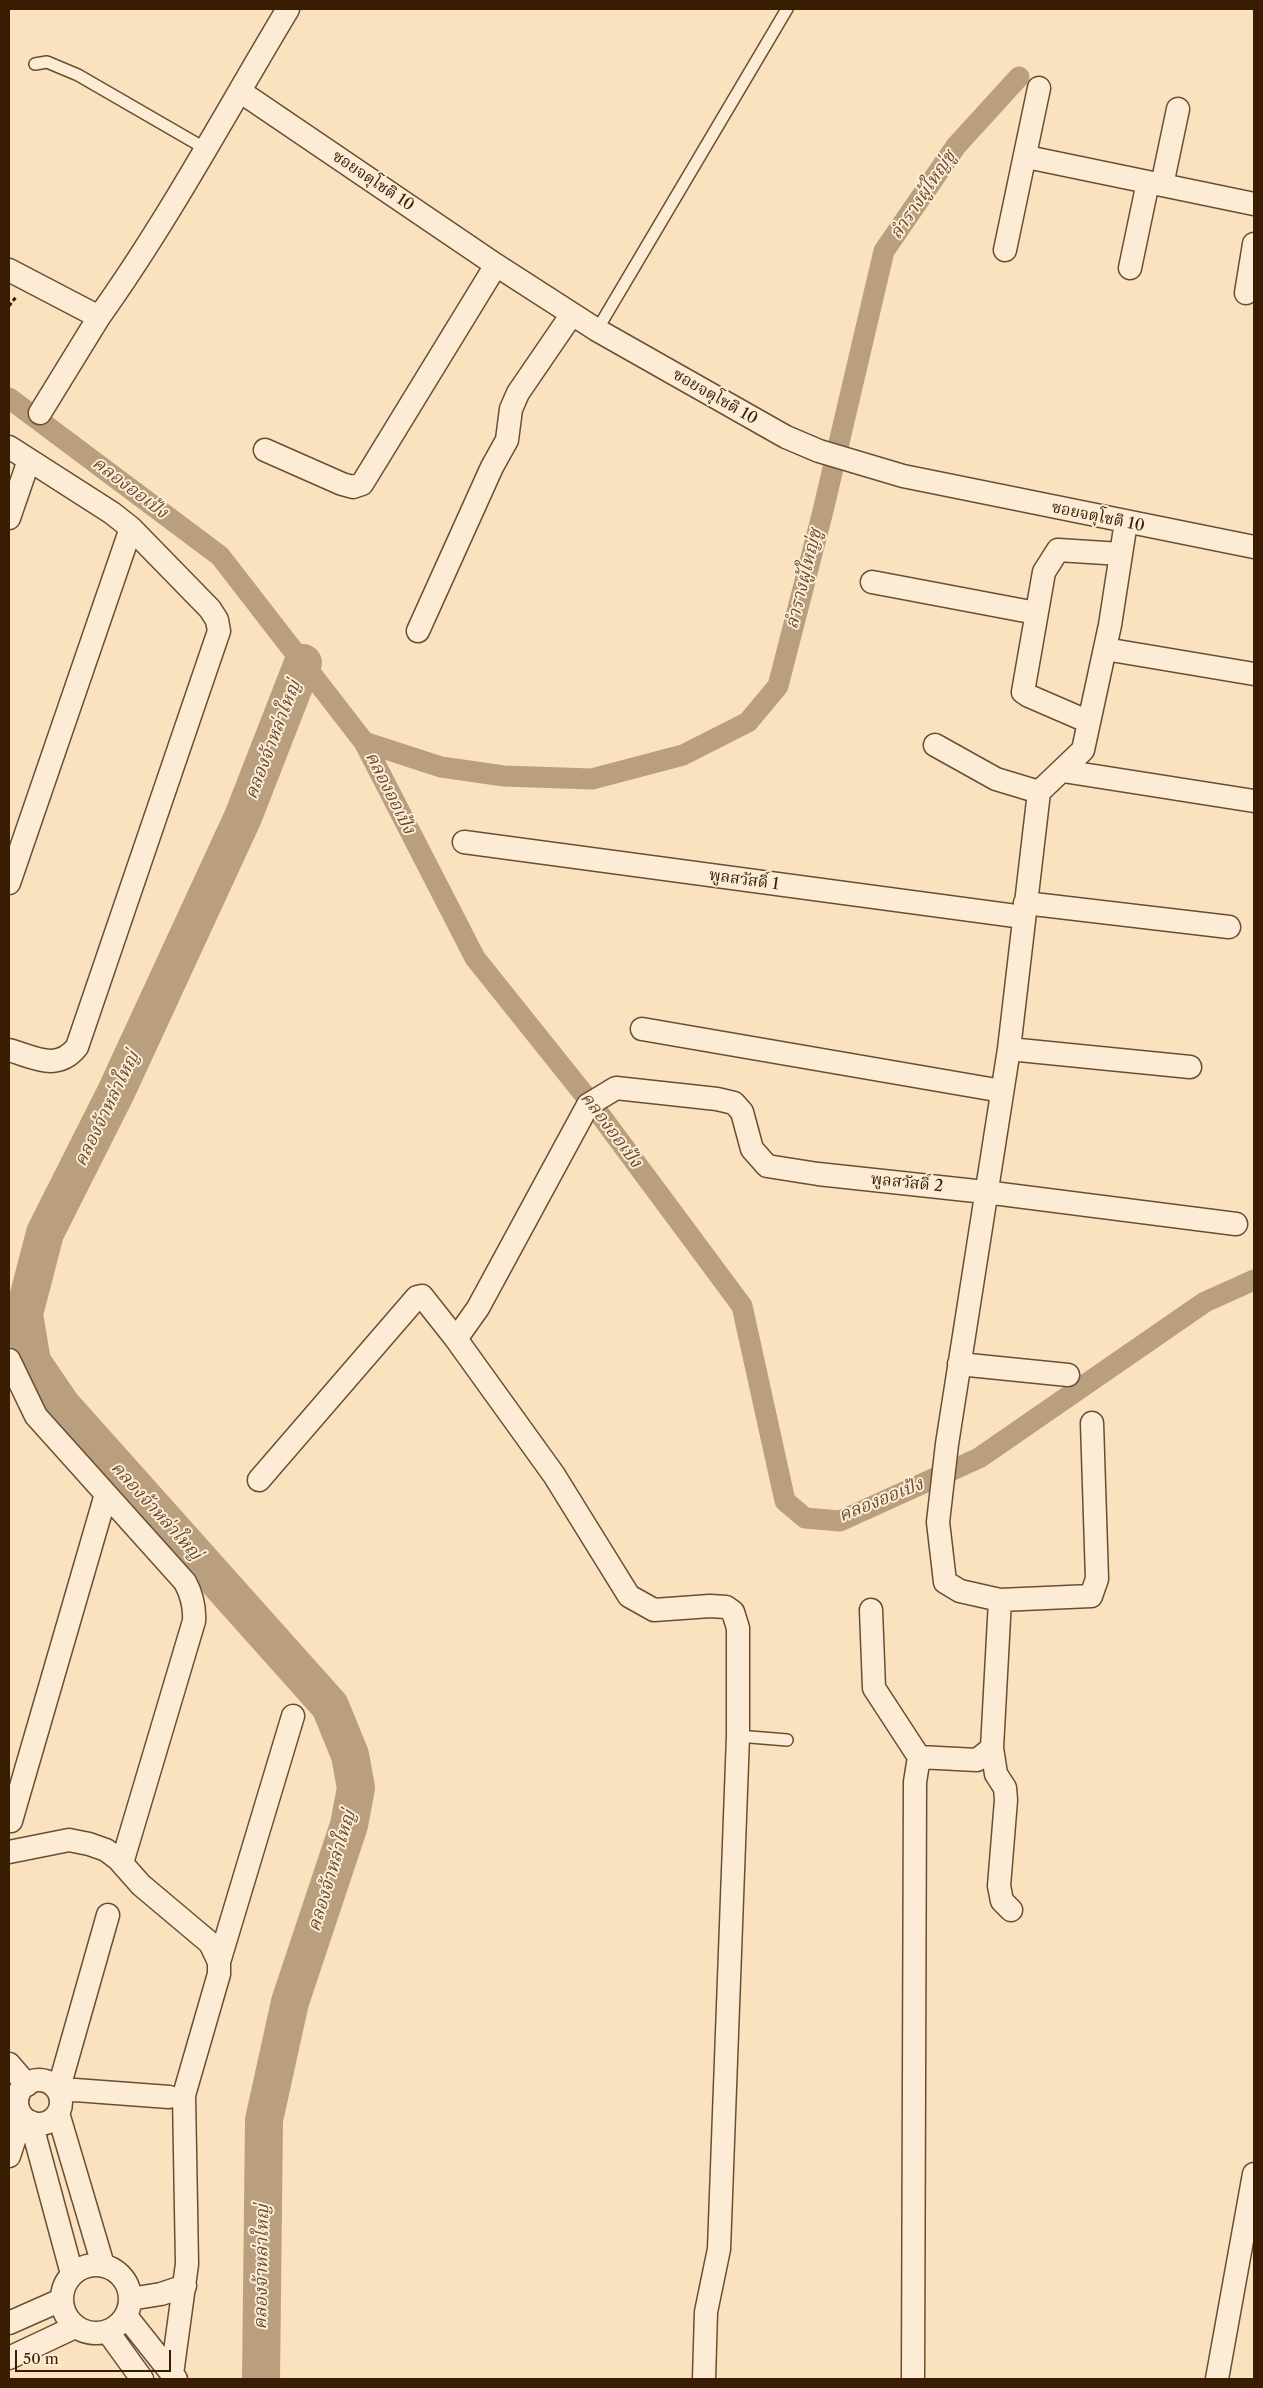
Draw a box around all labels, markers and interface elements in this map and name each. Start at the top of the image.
street label: ซอยจตุโชติ 10 [328,147,418,215]
water label: ลำรางผู้ใหญ่ชู [885,147,961,243]
street label: ซอยจตุโชติ 10 [669,365,761,429]
water label: คลองออเป้ง [88,453,172,523]
street label: ซอยจตุโชติ 10 [1050,498,1146,536]
water label: ลำรางผู้ใหญ่ชู [781,527,827,631]
water label: คลองจ้าหล่าใหญ่ [240,678,306,802]
water label: คลองออเป้ง [360,748,420,838]
street label: พูลสวัสดิ์ 1 [708,866,780,894]
water label: คลองจ้าหล่าใหญ่ [70,1048,144,1170]
water label: คลองออเป้ง [576,1088,646,1172]
street label: พูลสวัสดิ์ 2 [870,1170,944,1196]
water label: คลองจ้าหล่าใหญ่ [106,1457,206,1565]
water label: คลองออเป้ง [836,1473,926,1527]
water label: คลองจ้าหล่าใหญ่ [303,1808,361,1934]
water label: คลองจ้าหล่าใหญ่ [250,2204,274,2330]
scale bar [18,2340,174,2372]
text: 50 m [23,2349,59,2368]

